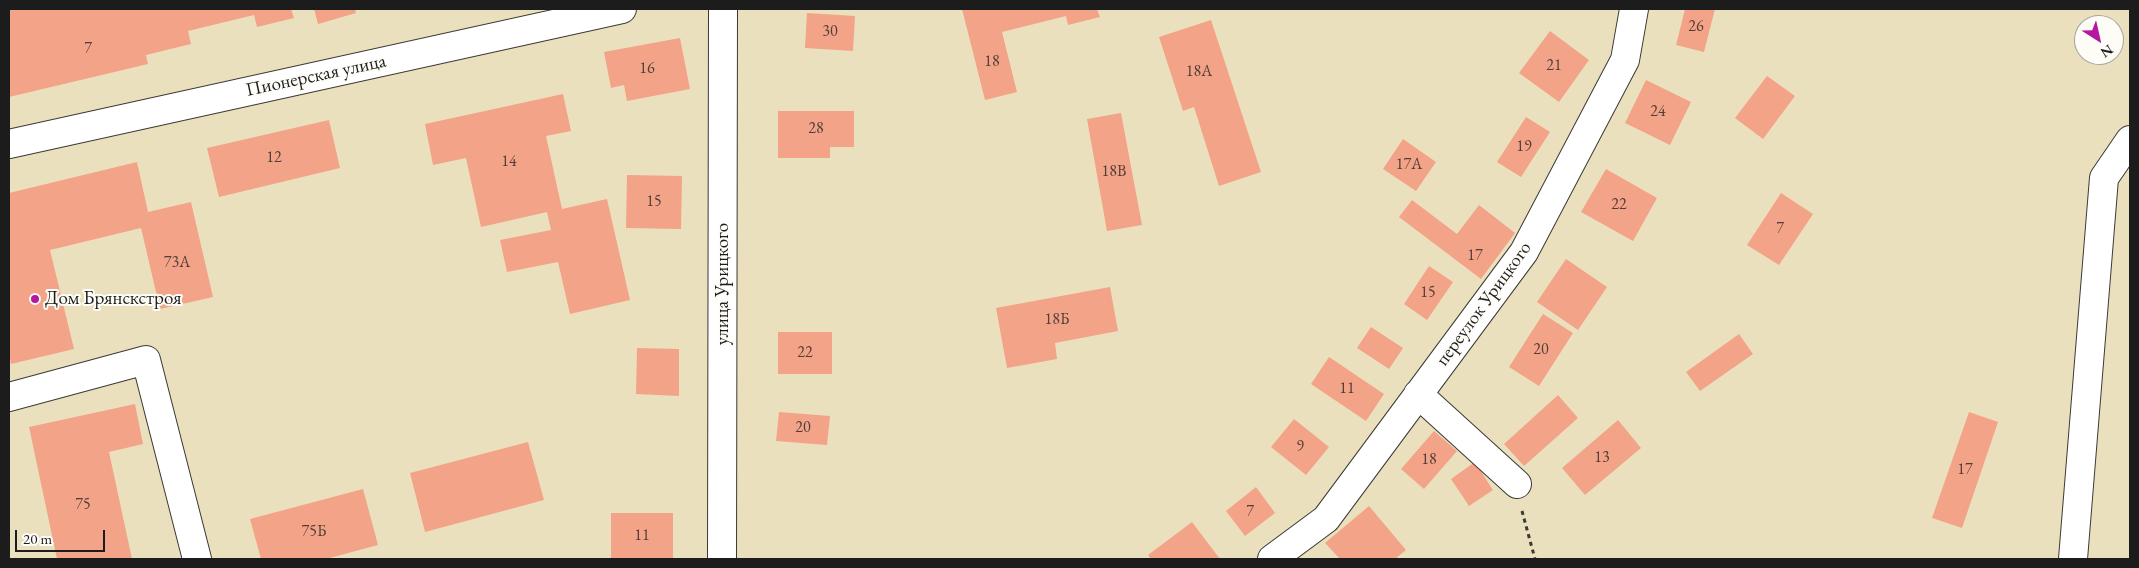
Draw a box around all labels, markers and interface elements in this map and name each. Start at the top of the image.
north arrow [2074,15,2124,65]
house number: 26 [1688,17,1704,37]
house number: 30 [822,22,838,42]
house number: 7 [84,39,92,59]
text: N [2097,41,2117,62]
street label: Пионерская улица [244,50,388,102]
house number: 18 [984,52,1000,72]
house number: 21 [1546,56,1562,76]
house number: 16 [639,59,655,79]
house number: 18А [1186,62,1212,82]
house number: 24 [1650,102,1666,122]
house number: 28 [808,119,824,139]
house number: 19 [1516,137,1532,157]
house number: 12 [266,148,282,168]
house number: 14 [501,152,517,172]
house number: 17А [1396,155,1422,175]
house number: 18В [1102,162,1126,182]
house number: 15 [646,192,662,212]
house number: 22 [1611,195,1627,215]
house number: 7 [1776,219,1784,239]
street label: улица Урицкого [712,223,734,345]
street label: переулок Урицкого [1431,238,1537,370]
house number: 17 [1467,246,1483,266]
house number: 73А [164,253,190,273]
house number: 15 [1420,283,1436,303]
place label: Дом Брянскстроя [45,288,182,310]
marker: Дом Брянскстроя [29,293,41,305]
house number: 18Б [1045,310,1069,330]
house number: 20 [1533,340,1549,360]
house number: 22 [797,343,813,363]
house number: 11 [1339,379,1355,399]
house number: 20 [795,418,811,438]
house number: 9 [1296,437,1304,457]
house number: 13 [1594,448,1610,468]
house number: 18 [1421,450,1437,470]
house number: 17 [1957,460,1973,480]
house number: 75 [75,495,91,515]
house number: 7 [1246,502,1254,522]
scale bar [18,520,108,552]
house number: 75Б [302,522,326,542]
house number: 11 [634,526,650,546]
text: 20 m [23,529,52,548]

